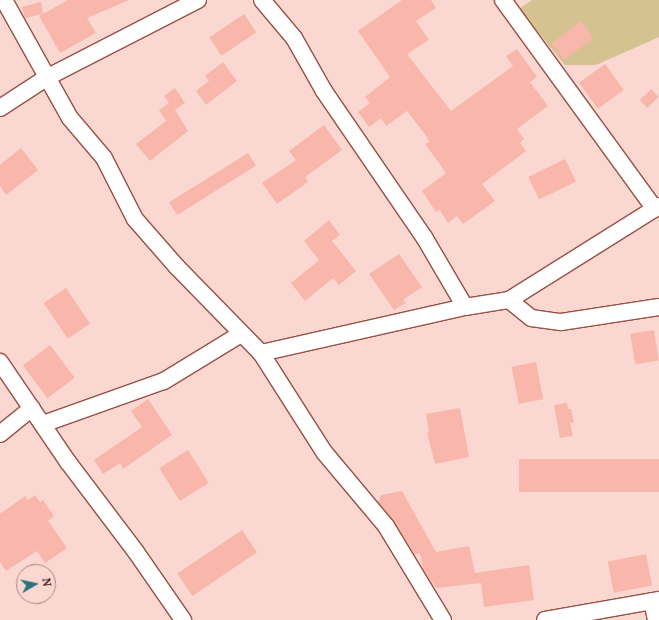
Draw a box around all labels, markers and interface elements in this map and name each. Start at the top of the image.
north arrow [16,564,56,604]
text: N [39,577,54,587]

